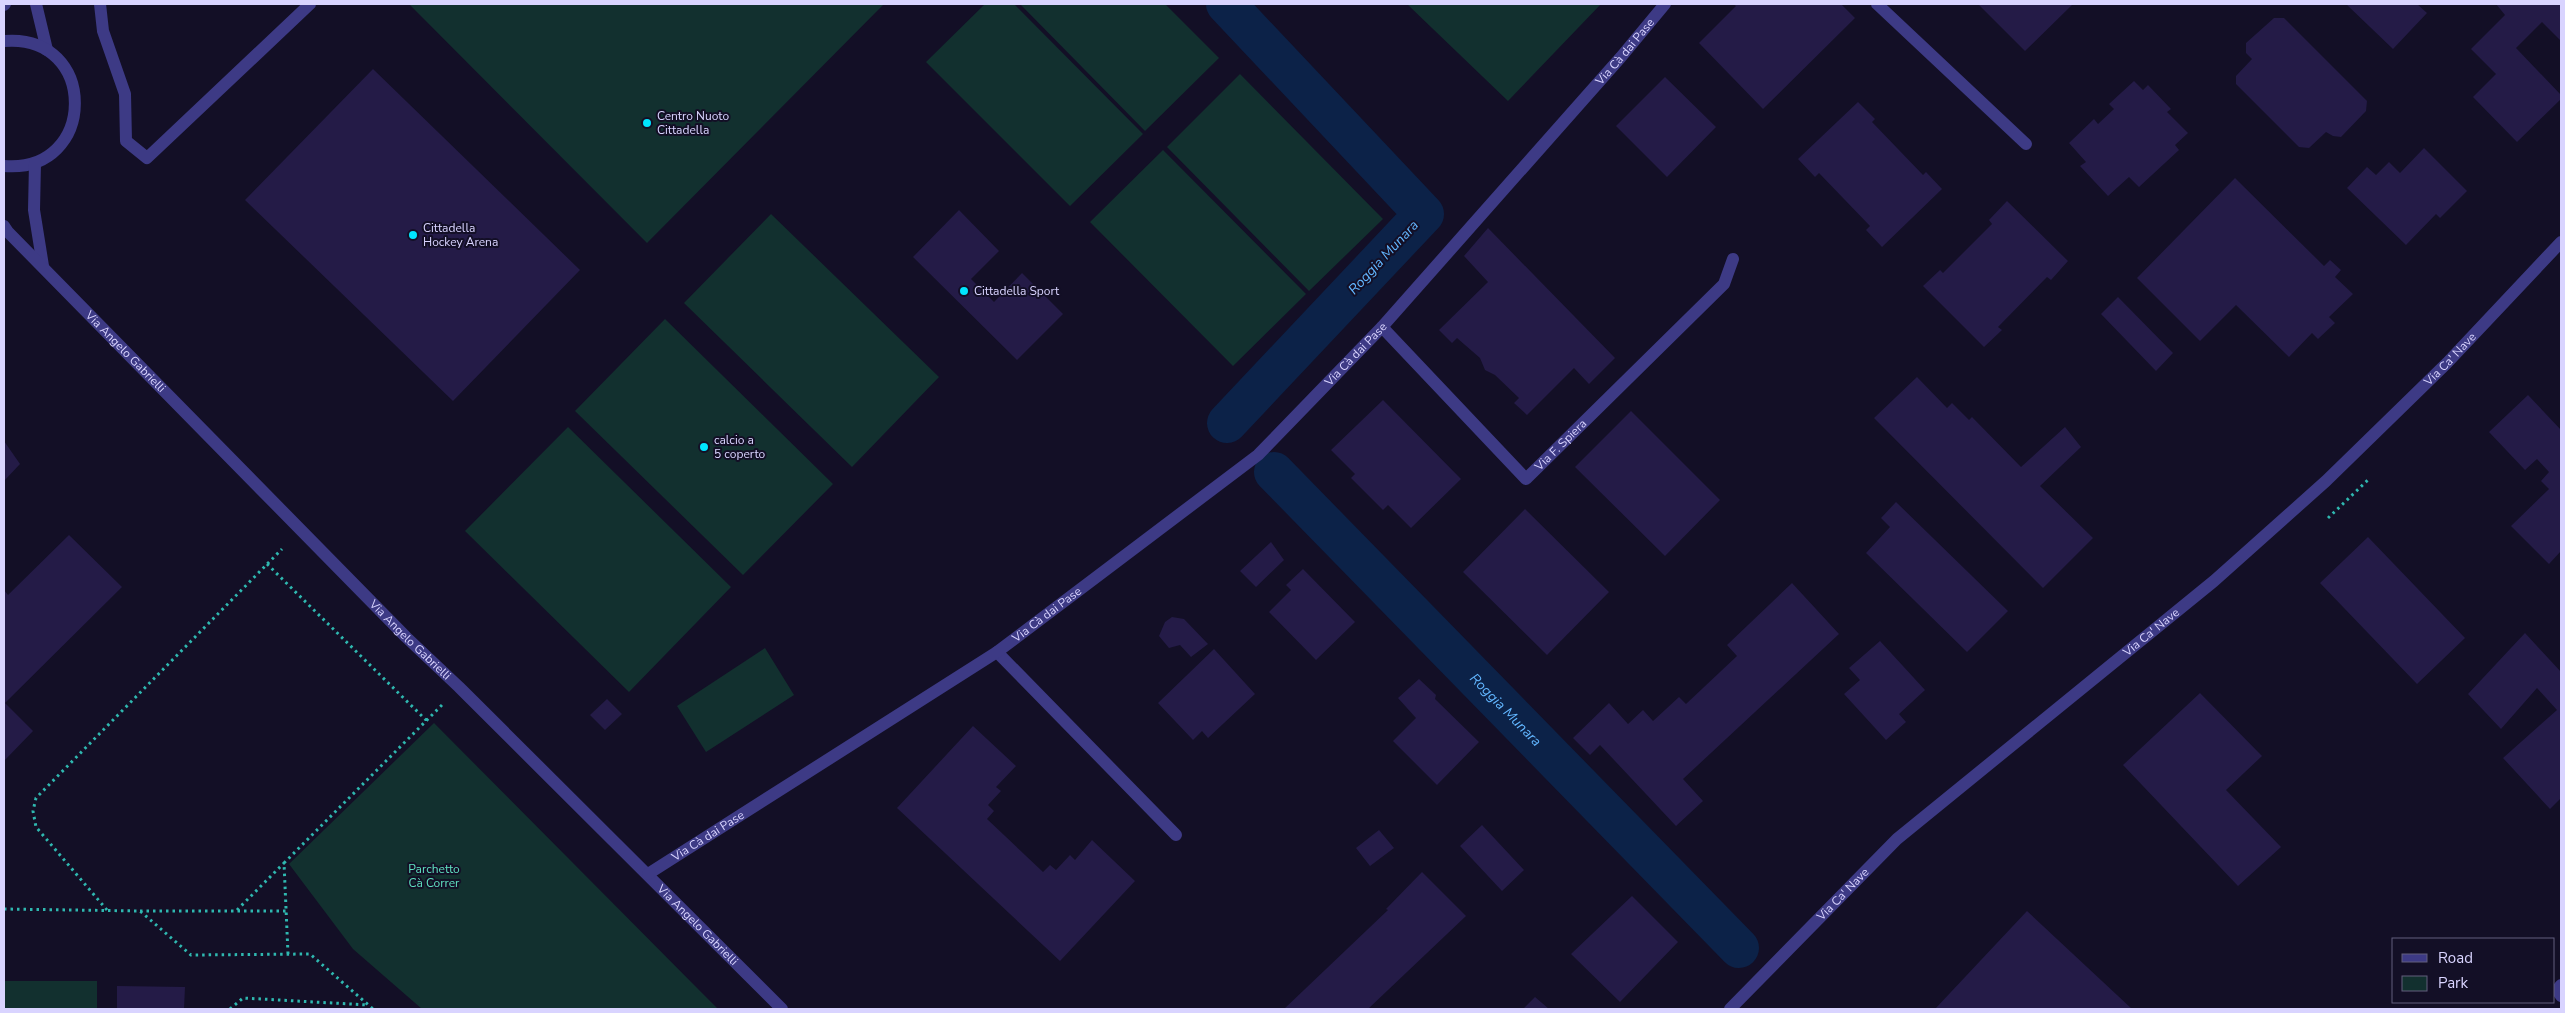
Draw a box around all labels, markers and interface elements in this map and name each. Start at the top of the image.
street label: Via Cà dai Pase [1591,15,1658,89]
place label: Centro Nuoto Cittadella [657,108,729,138]
marker: Centro Nuoto Cittadella [641,117,653,129]
water label: Roggia Munara [1344,216,1423,299]
place label: Cittadella Hockey Arena [423,220,498,250]
marker: Cittadella Hockey Arena [407,229,419,241]
place label: Cittadella Sport [974,283,1060,299]
marker: Cittadella Sport [958,285,970,297]
street label: Via Angelo Gabrielli [81,307,169,396]
street label: Via Cà dai Pase [1320,319,1390,390]
street label: Via Ca' Nave [2420,329,2480,390]
street label: Via F. Spiera [1531,416,1590,475]
place label: calcio a 5 coperto [714,432,766,462]
marker: calcio a 5 coperto [698,441,710,453]
street label: Via Cà dai Pase [1008,583,1085,646]
street label: Via Angelo Gabrielli [365,596,455,683]
street label: Via Ca' Nave [2119,604,2183,661]
water label: Roggia Munara [1466,669,1546,751]
street label: Via Cà dai Pase [668,807,747,865]
park label: Parchetto Cà Correr [408,861,460,891]
street label: Via Ca' Nave [1813,864,1872,925]
street label: Via Angelo Gabrielli [653,880,742,969]
legend [2392,938,2555,1003]
text: Road [2438,948,2473,968]
text: Park [2438,973,2468,993]

